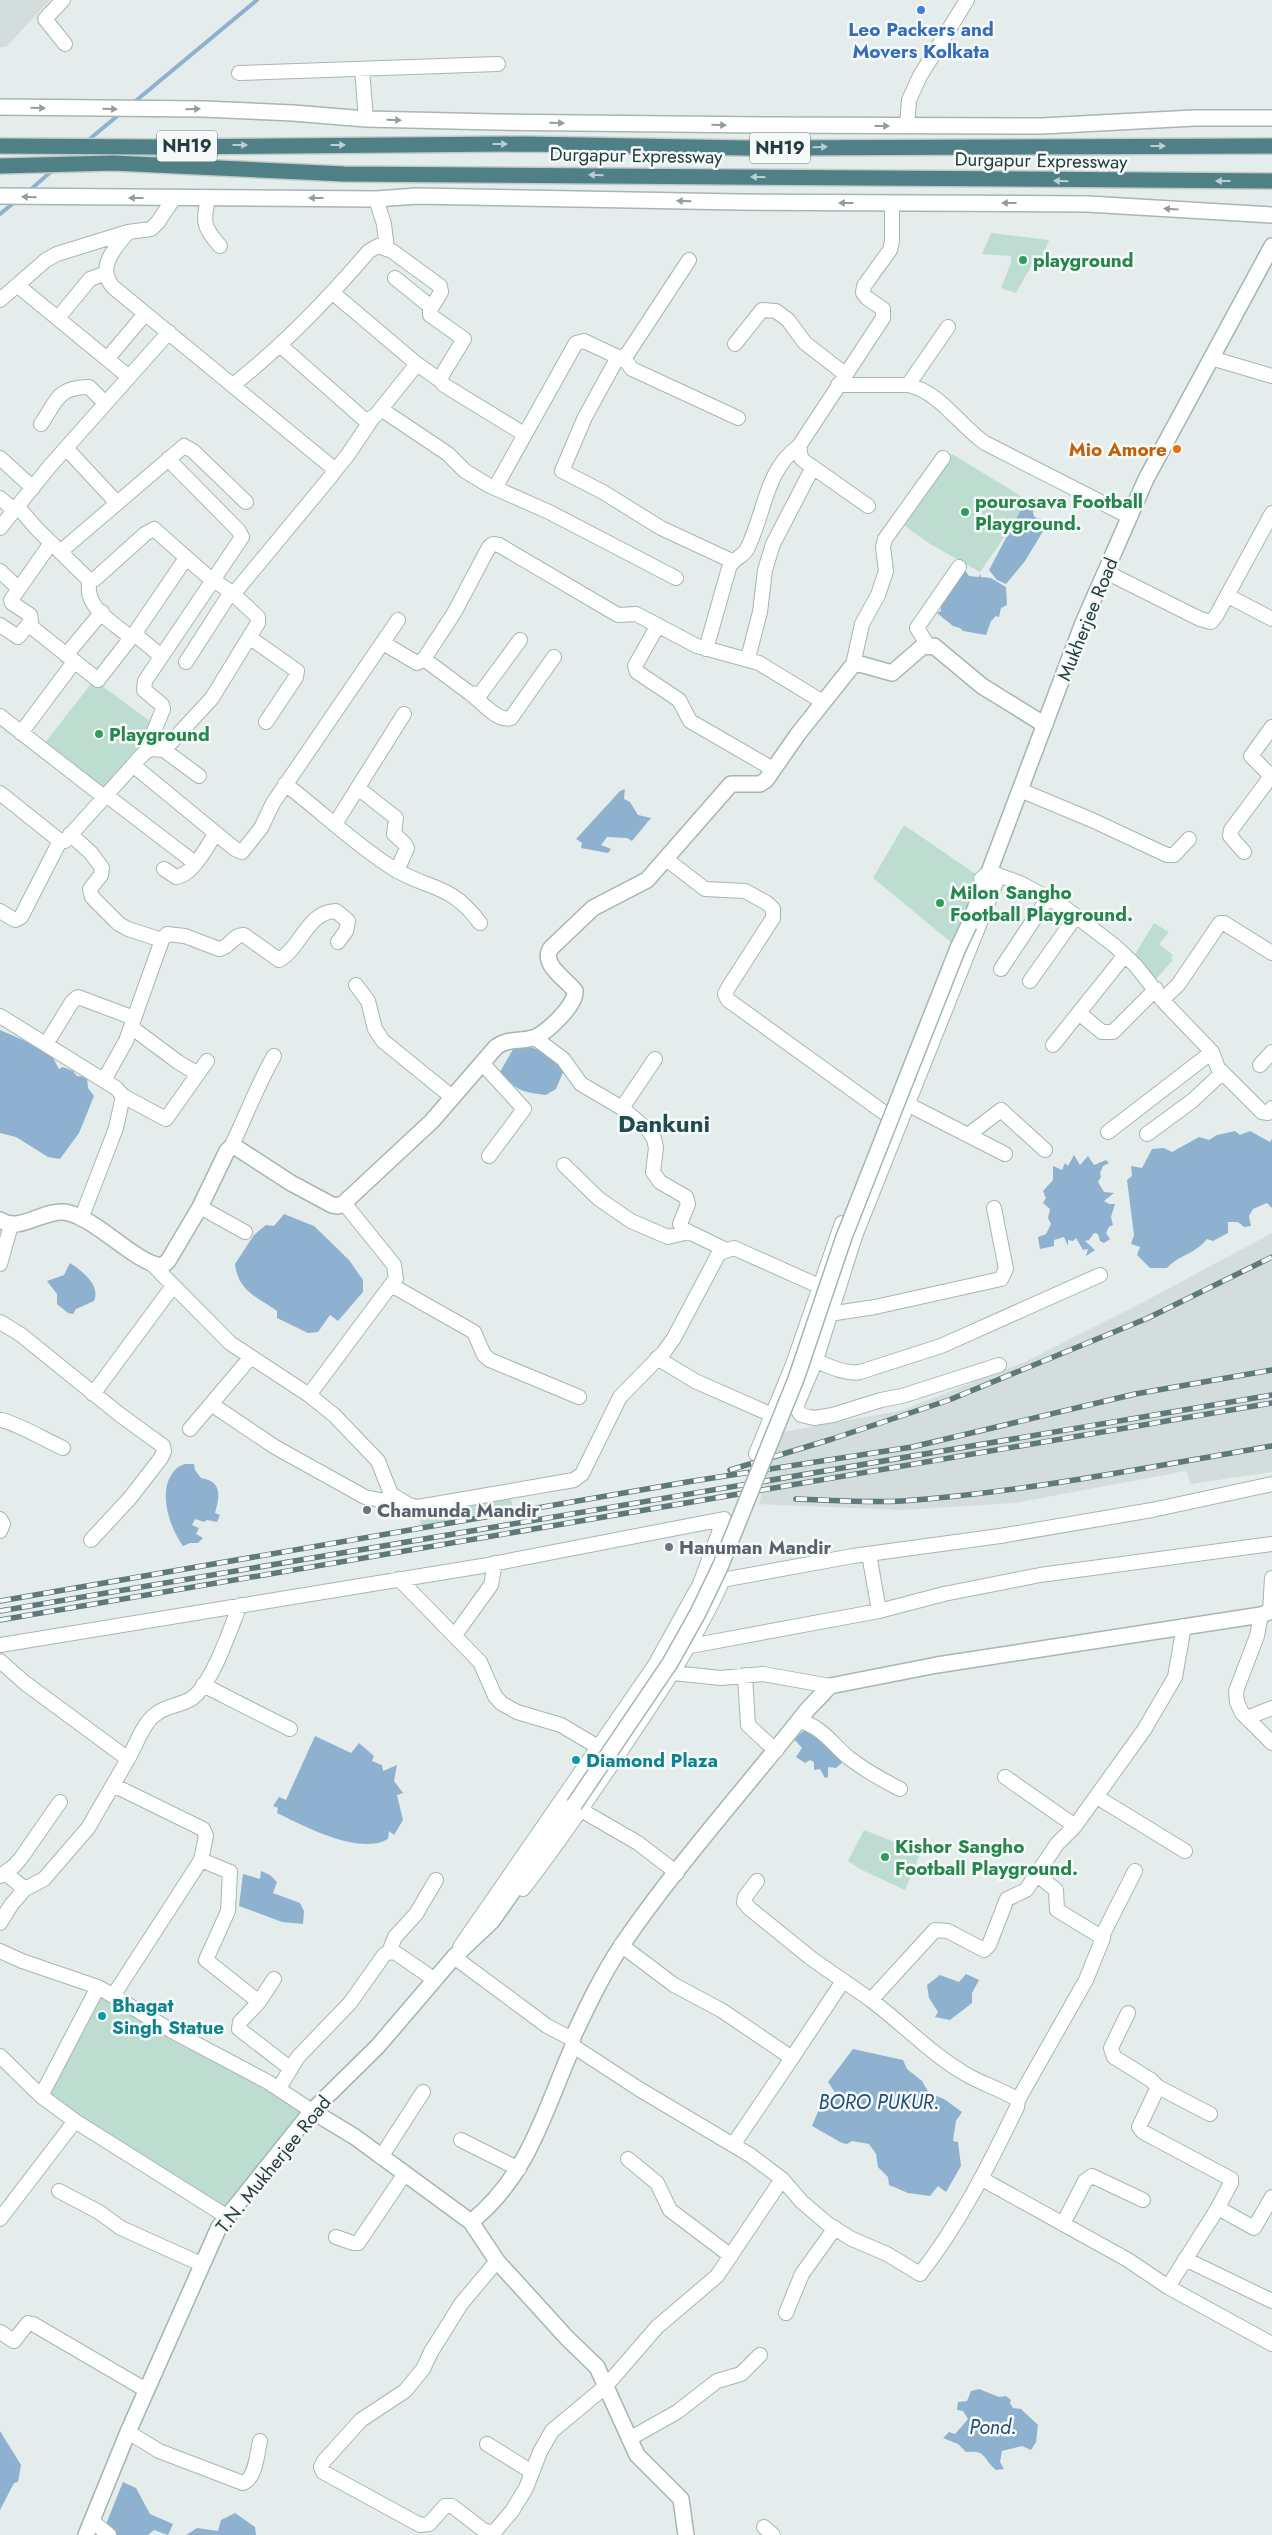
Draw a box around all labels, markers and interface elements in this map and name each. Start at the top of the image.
marker: Leo Packers and Movers Kolkata [915,4,927,16]
place label: Leo Packers and Movers Kolkata [848,16,994,65]
one-way arrow [30,104,46,112]
one-way arrow [185,105,201,113]
one-way arrow [102,106,118,114]
one-way arrow [386,116,402,124]
one-way arrow [549,119,565,127]
one-way arrow [711,121,727,129]
one-way arrow [874,122,890,130]
road number: NH19 [157,130,217,162]
road number: NH19 [750,132,810,164]
one-way arrow [330,140,346,148]
one-way arrow [492,140,508,148]
street label: Durgapur Expressway [549,140,723,171]
one-way arrow [232,141,248,149]
one-way arrow [1150,142,1166,150]
one-way arrow [812,143,828,151]
street label: Durgapur Expressway [954,145,1128,176]
one-way arrow [588,171,604,179]
one-way arrow [750,173,766,181]
one-way arrow [1053,176,1069,184]
one-way arrow [1215,177,1231,185]
one-way arrow [20,193,36,201]
one-way arrow [128,194,144,202]
one-way arrow [308,194,324,202]
one-way arrow [675,197,691,205]
one-way arrow [838,199,854,207]
one-way arrow [1000,199,1016,207]
one-way arrow [1163,205,1179,213]
place label: playground [1033,247,1134,274]
marker: playground [1017,254,1029,266]
place label: Mio Amore [1069,436,1167,463]
marker: Mio Amore [1171,443,1183,455]
place label: pourosava Football Playground. [975,488,1143,537]
marker: pourosava Football Playground. [959,506,971,518]
street label: Mukherjee Road [1050,553,1125,685]
place label: Playground [109,721,210,748]
marker: Playground [93,728,105,740]
place label: Milon Sangho Football Playground. [950,879,1133,928]
marker: Milon Sangho Football Playground. [934,897,946,909]
district label: Dankuni [618,1106,710,1141]
place label: Chamunda Mandir [377,1497,540,1524]
marker: Chamunda Mandir [361,1504,373,1516]
place label: Hanuman Mandir [679,1534,832,1561]
marker: Hanuman Mandir [663,1541,675,1553]
place label: Diamond Plaza [586,1747,718,1774]
marker: Diamond Plaza [570,1754,582,1766]
place label: Kishor Sangho Football Playground. [895,1833,1078,1882]
marker: Kishor Sangho Football Playground. [879,1851,891,1863]
place label: Bhagat Singh Statue [112,1992,224,2041]
marker: Bhagat Singh Statue [96,2010,108,2022]
water label: BORO PUKUR. [819,2088,940,2117]
street label: T.N. Mukherjee Road [209,2090,337,2239]
water label: Pond. [969,2413,1017,2442]

